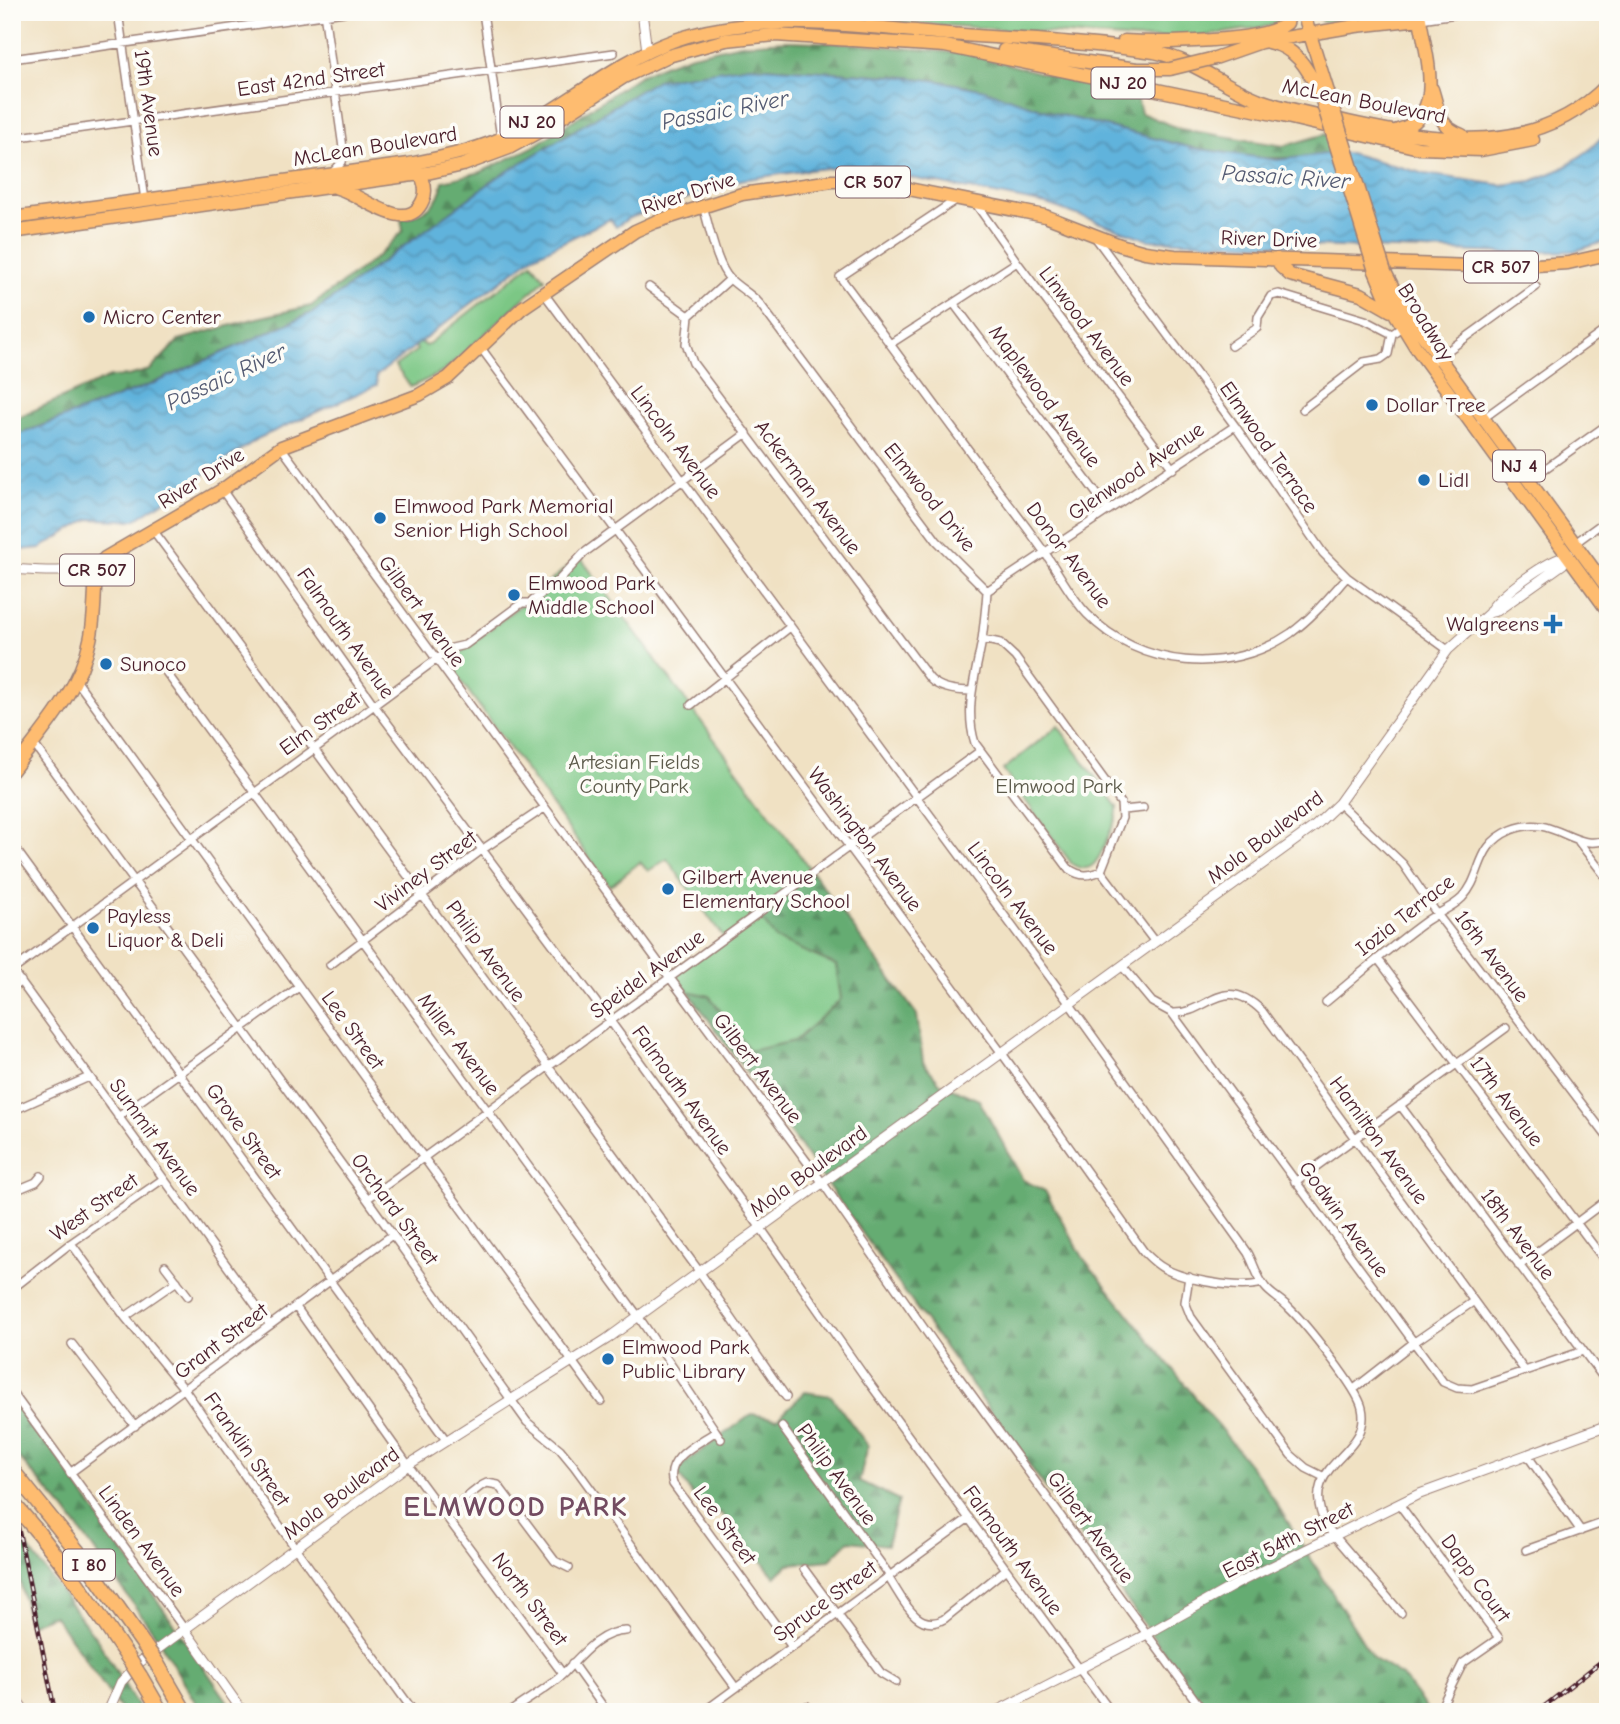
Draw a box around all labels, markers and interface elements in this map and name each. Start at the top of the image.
street label: 19th Avenue [130,48,168,158]
street label: East 42nd Street [236,57,387,101]
road number: NJ 20 [1092,68,1154,99]
street label: McLean Boulevard [1280,73,1448,129]
water label: Passaic River [659,84,792,136]
road number: NJ 20 [500,106,564,138]
street label: McLean Boulevard [291,121,459,171]
water label: Passaic River [1221,159,1352,195]
road number: CR 507 [836,166,910,198]
street label: River Drive [638,167,738,219]
street label: River Drive [1220,225,1318,253]
road number: CR 507 [1464,252,1538,282]
street label: Linwood Avenue [1034,262,1140,390]
street label: Broadway [1393,279,1459,366]
place label: Micro Center [103,305,222,329]
marker: Micro Center [81,309,97,325]
street label: Maplewood Avenue [984,320,1106,472]
water label: Passaic River [162,337,291,416]
street label: Elmwood Terrace [1215,377,1323,517]
street label: Lincoln Avenue [626,381,726,503]
place label: Dollar Tree [1386,393,1486,417]
marker: Dollar Tree [1364,397,1380,413]
street label: Ackerman Avenue [750,415,866,559]
street label: Glenwood Avenue [1064,417,1208,525]
street label: Elmwood Drive [879,438,981,556]
street label: River Drive [154,442,248,514]
road number: NJ 4 [1493,450,1545,481]
place label: Lidl [1438,468,1469,492]
marker: Lidl [1416,472,1432,488]
place label: Elmwood Park Memorial Senior High School [394,494,614,542]
street label: Donor Avenue [1021,497,1117,613]
marker: Elmwood Park Memorial Senior High School [372,510,388,526]
street label: Gilbert Avenue [374,551,470,671]
road number: CR 507 [60,554,134,586]
street label: Falmouth Avenue [292,563,400,703]
place label: Elmwood Park Middle School [528,571,655,619]
marker: Elmwood Park Middle School [506,587,522,603]
place label: Walgreens [1446,612,1539,636]
marker: Walgreens [1545,616,1561,632]
place label: Sunoco [120,652,186,676]
marker: Sunoco [98,656,114,672]
street label: Elm Street [275,685,366,760]
park label: Artesian Fields County Park [568,750,700,798]
street label: Washington Avenue [803,762,927,916]
park label: Elmwood Park [995,774,1123,798]
street label: Mola Boulevard [1202,786,1328,888]
street label: Viviney Street [371,825,482,917]
street label: Lincoln Avenue [963,837,1063,959]
place label: Gilbert Avenue Elementary School [682,865,850,913]
street label: Iozia Terrace [1351,869,1459,961]
marker: Gilbert Avenue Elementary School [660,881,676,897]
street label: Philip Avenue [441,896,531,1006]
place label: Payless Liquor & Deli [107,904,224,952]
street label: 16th Avenue [1450,906,1534,1006]
marker: Payless Liquor & Deli [85,920,101,936]
street label: Speidel Avenue [585,925,709,1023]
street label: Lee Street [317,986,390,1075]
street label: Miller Avenue [413,988,505,1100]
street label: Gilbert Avenue [709,1008,807,1128]
street label: Falmouth Avenue [627,1021,737,1159]
street label: 17th Avenue [1465,1051,1549,1151]
street label: Hamilton Avenue [1325,1072,1433,1208]
street label: Summit Avenue [105,1074,205,1200]
street label: Grove Street [201,1078,287,1184]
street label: Mola Boulevard [745,1120,871,1222]
street label: Orchard Street [347,1149,444,1270]
street label: Godwin Avenue [1294,1156,1394,1282]
street label: West Street [45,1167,143,1246]
street label: 18th Avenue [1476,1184,1560,1284]
street label: Grant Street [169,1297,273,1384]
place label: Elmwood Park Public Library [622,1335,749,1383]
marker: Elmwood Park Public Library [600,1351,616,1367]
street label: Franklin Street [199,1388,296,1511]
street label: Philip Avenue [792,1419,882,1529]
street label: Mola Boulevard [278,1442,404,1544]
street label: Gilbert Avenue [1043,1467,1139,1587]
street label: Linden Avenue [94,1481,190,1601]
street label: Lee Street [689,1481,762,1570]
street label: Falmouth Avenue [958,1481,1068,1619]
district label: ELMWOOD PARK [403,1491,629,1523]
street label: East 54th Street [1219,1496,1358,1583]
street label: Dapp Court [1436,1530,1516,1627]
street label: North Street [487,1548,573,1651]
road number: I 80 [63,1550,115,1581]
street label: Spruce Street [769,1555,882,1647]

